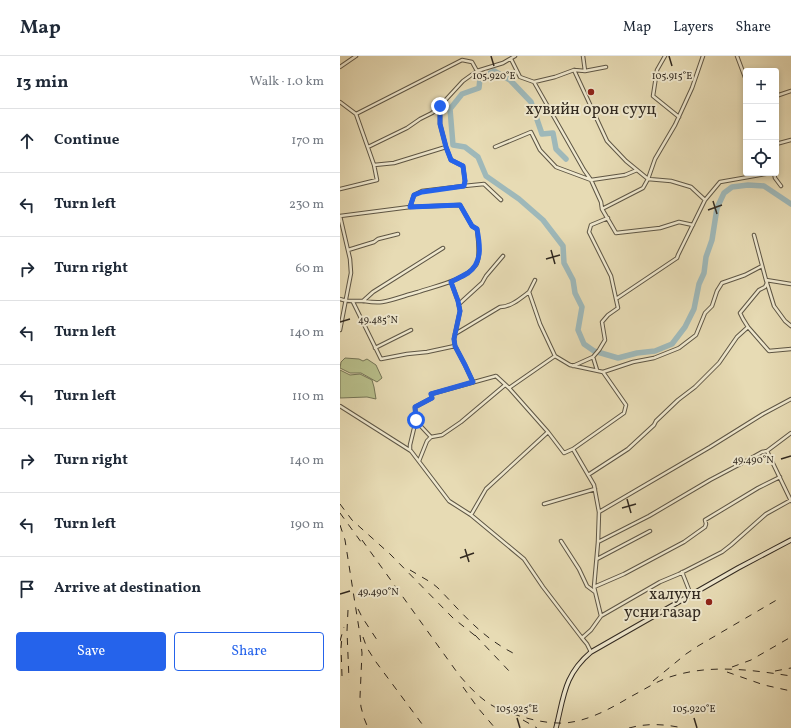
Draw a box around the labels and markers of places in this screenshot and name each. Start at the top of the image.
marker: хувийн орон сууц [586,87,596,97]
place label: хувийн орон сууц [525,99,657,121]
place label: халуун усни газар [624,584,701,624]
marker: халуун усни газар [704,597,714,607]

